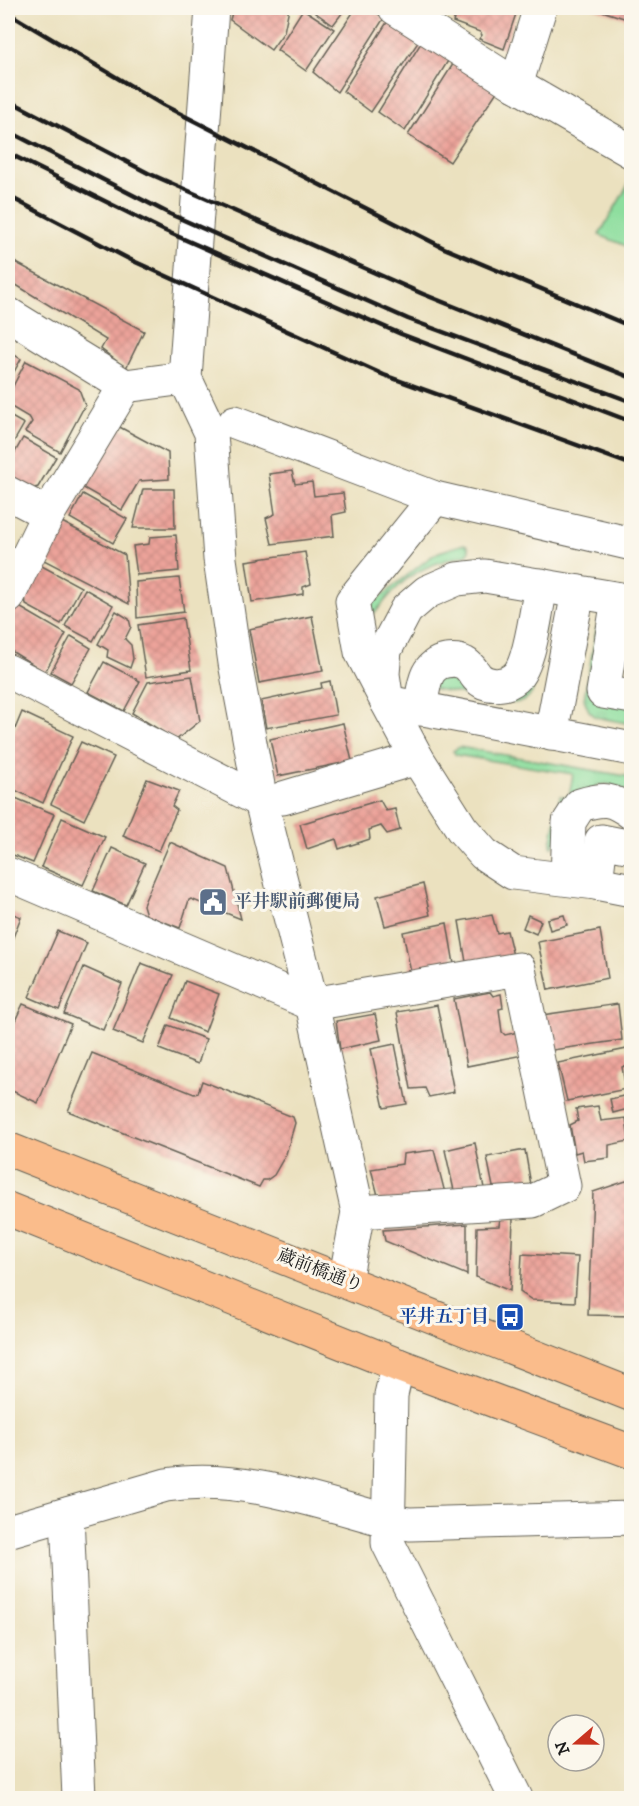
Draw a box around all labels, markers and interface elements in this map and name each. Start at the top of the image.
public building icon: 平井駅前郵便局 [197,886,229,918]
place label: 平井駅前郵便局 [234,891,360,913]
street label: 蔵前橋通り [274,1245,366,1297]
bus stop icon: 平井五丁目 [494,1301,526,1333]
place label: 平井五丁目 [399,1306,489,1328]
north arrow [546,1713,606,1773]
text: N [551,1738,574,1757]

